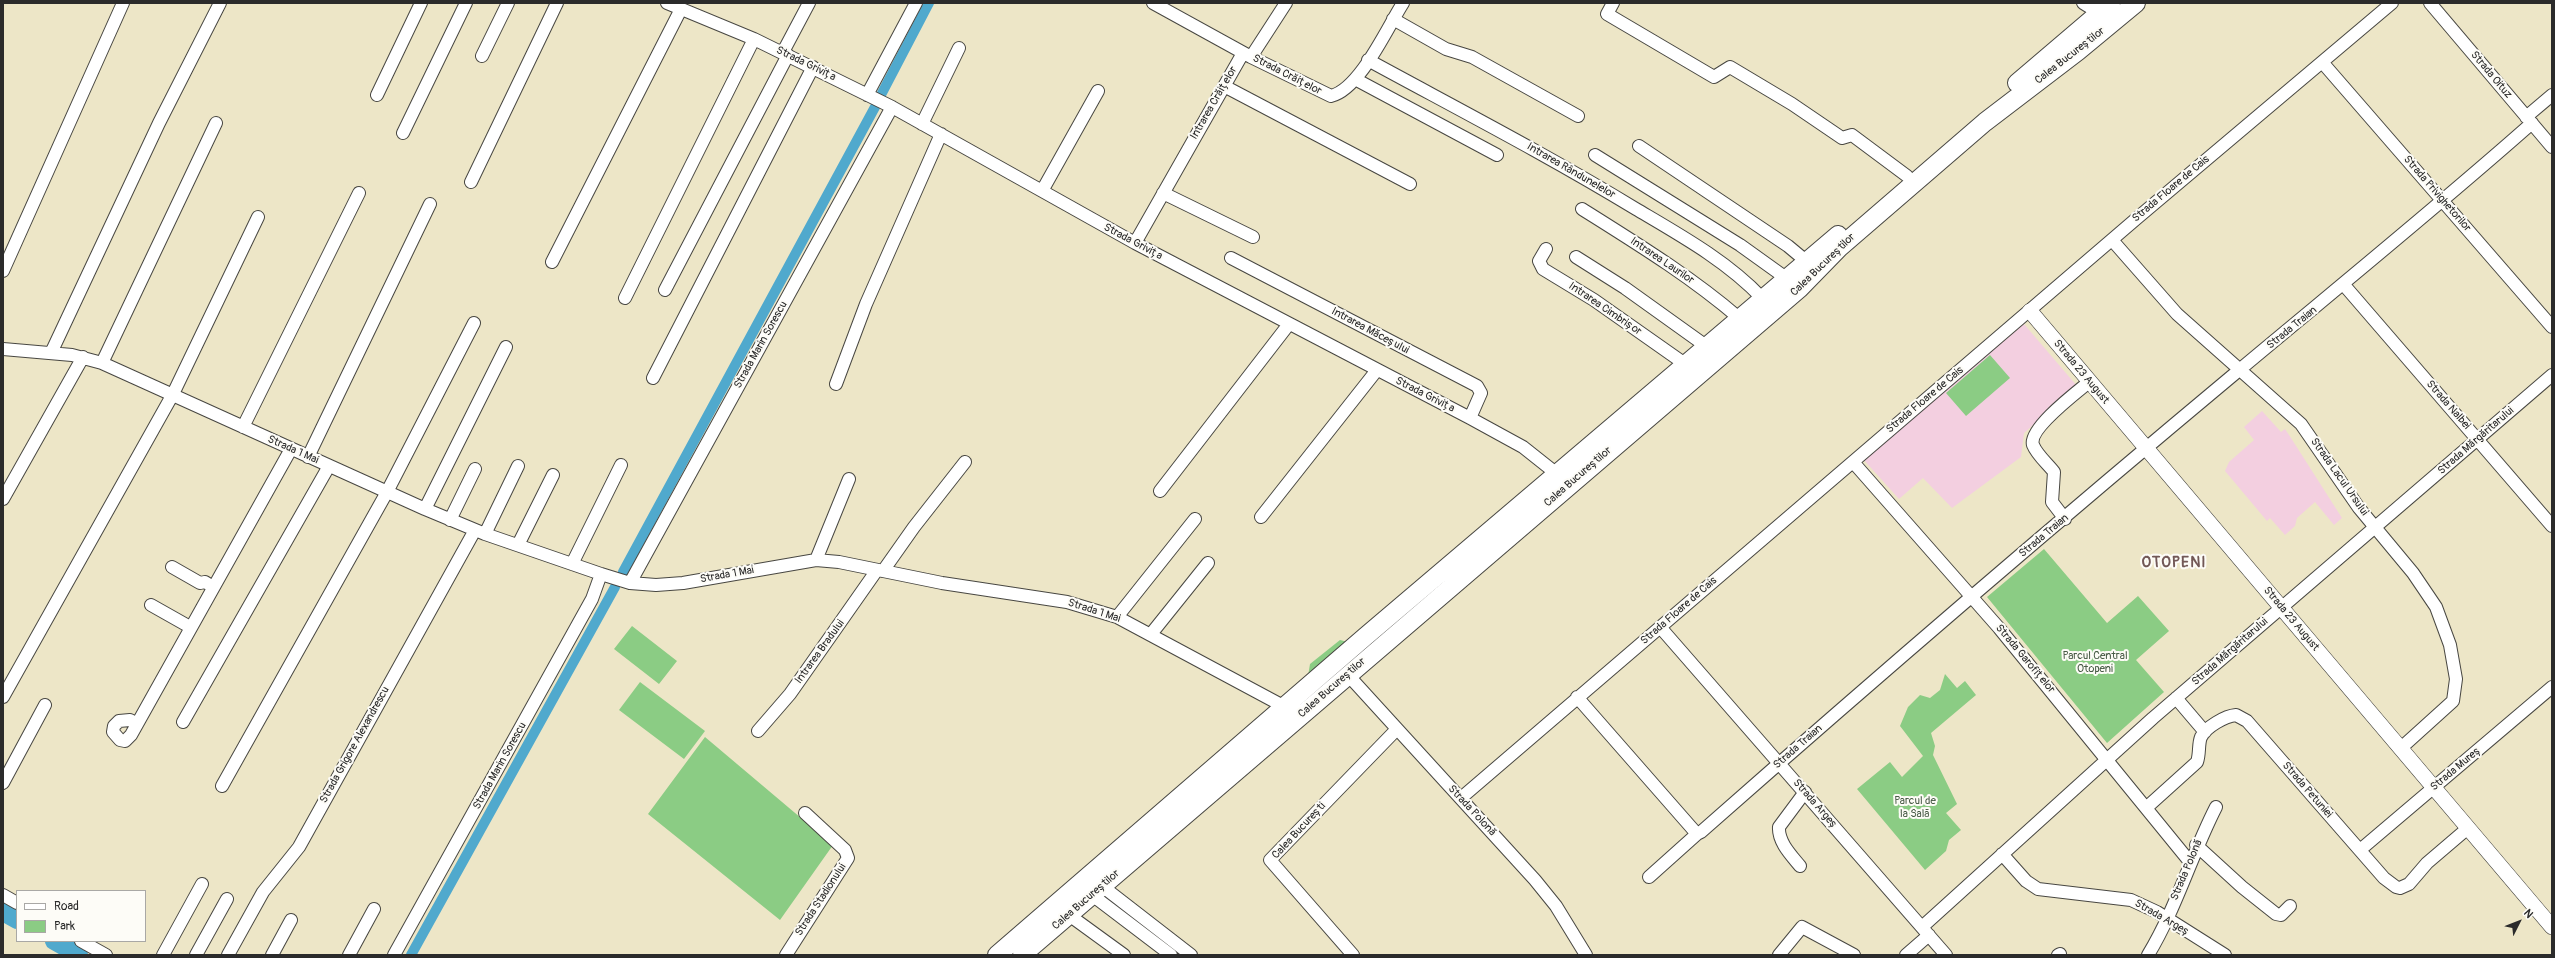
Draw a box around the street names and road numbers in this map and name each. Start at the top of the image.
street label: Calea Bucureștilor [2032,25,2108,87]
street label: Strada Grivița [774,44,838,84]
street label: Strada Oituz [2467,49,2515,101]
street label: Strada Crăițelor [1250,52,1324,98]
street label: Intrarea Crăițelor [1188,64,1240,142]
street label: Intrarea Rândunelelor [1524,140,1618,202]
street label: Strada Floare de Cais [2130,153,2212,225]
street label: Strada Privighetorilor [2400,153,2474,235]
street label: Strada Grivița [1101,221,1165,263]
street label: Calea Bucureștilor [1788,231,1858,299]
street label: Intrarea Laurilor [1628,235,1696,287]
street label: Intrarea Cimbrișor [1566,280,1644,338]
street label: Strada Marin Sorescu [732,299,790,391]
street label: Strada Traian [2264,304,2320,352]
street label: Intrarea Măceșului [1329,305,1411,357]
street label: Strada 23 August [2050,337,2112,407]
street label: Strada Floare de Cais [1884,364,1966,436]
street label: Strada Grivița [1393,374,1457,416]
street label: Strada Nalbei [2423,378,2473,432]
street label: Strada Mărgăritarului [2435,404,2517,478]
street label: Strada 1 Mai [265,433,321,467]
street label: Strada Lacul Ursului [2307,436,2371,518]
street label: Calea Bucureștilor [1542,444,1614,510]
street label: Strada Traian [2017,511,2071,561]
street label: Strada 1 Mai [699,564,755,586]
street label: Strada Floare de Cais [1638,574,1720,648]
street label: Strada 23 August [2260,584,2322,654]
street label: Strada 1 Mai [1066,596,1122,626]
street label: Strada Mărgăritarului [2189,615,2271,689]
street label: Intrarea Bradului [792,618,848,686]
street label: Strada Garofițelor [1992,622,2058,696]
street label: Calea Bucureștilor [1296,655,1368,721]
street label: Strada Grigore Alexandrescu [317,684,393,806]
street label: Strada Marin Sorescu [471,720,529,812]
street label: Strada Traian [1771,722,1825,772]
street label: Strada Mureș [2428,744,2484,794]
street label: Strada Petuniei [2279,759,2335,821]
street label: Strada Argeș [1790,776,1840,832]
street label: Strada Polonă [1445,783,1499,839]
street label: Calea București [1269,800,1329,862]
street label: Strada Polonă [2168,837,2206,903]
street label: Strada Stadionului [793,861,849,939]
street label: Calea Bucureștilor [1050,867,1122,933]
street label: Strada Argeș [2132,897,2192,939]

